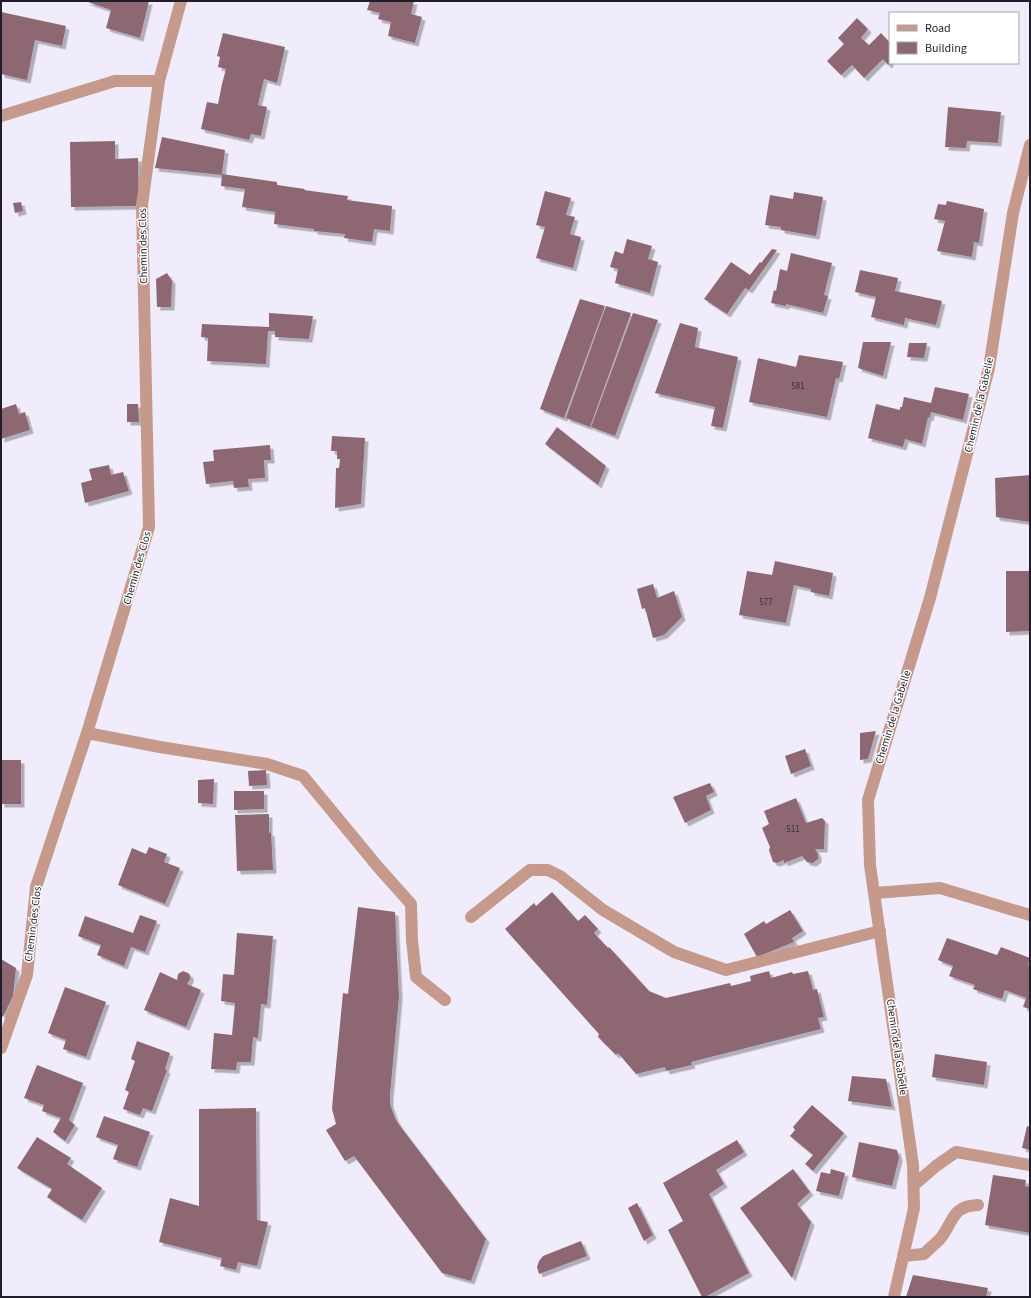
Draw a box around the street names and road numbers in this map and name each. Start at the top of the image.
street label: Chemin des Clos [135,208,151,284]
street label: Chemin de la Gabelle [961,356,997,454]
street label: Chemin des Clos [119,529,155,606]
street label: Chemin de la Gabelle [872,668,915,766]
street label: Chemin des Clos [21,885,45,963]
street label: Chemin de la Gabelle [883,998,911,1097]

